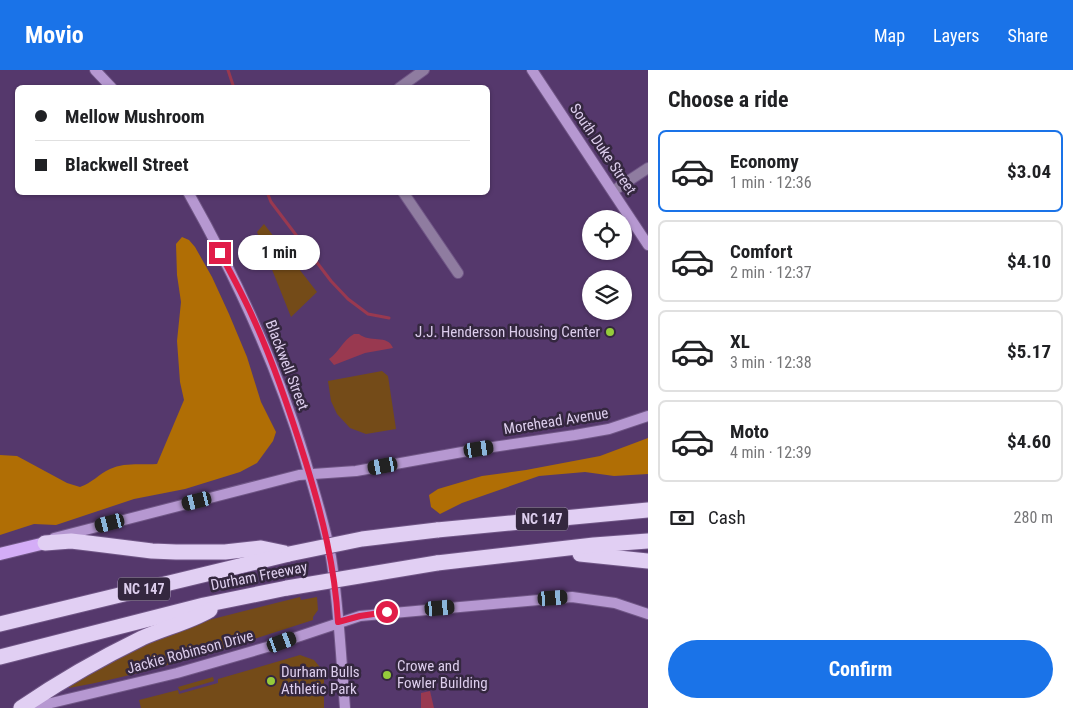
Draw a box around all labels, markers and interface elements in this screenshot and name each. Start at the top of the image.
text: Movio [25,21,84,49]
text: Map [874,25,905,46]
text: Layers [933,25,980,46]
text: Share [1008,25,1048,46]
text: Choose a ride [668,87,789,112]
street label: South Duke Street [566,100,640,198]
text: Mellow Mushroom [65,105,205,128]
icon: car [670,149,715,194]
text: Economy [730,150,799,173]
text: Blackwell Street [65,153,189,176]
text: $3.04 [1007,160,1051,183]
text: 1 min · 12:36 [730,173,812,192]
map controls [582,210,632,320]
button: locate [582,210,632,260]
callout: 1 min [238,236,320,270]
icon: car [670,239,715,284]
text: Comfort [730,240,793,263]
route end [209,242,231,264]
text: 1 min [261,243,297,262]
text: $4.10 [1007,250,1051,273]
text: 2 min · 12:37 [730,263,812,282]
button: layers [582,270,632,320]
street label: Blackwell Street [262,318,312,412]
place label: J.J. Henderson Housing Center [415,323,600,341]
marker: J.J. Henderson Housing Center [604,326,616,338]
icon: car [670,329,715,374]
text: XL [730,330,750,353]
text: $5.17 [1007,340,1051,363]
text: 3 min · 12:38 [730,353,812,372]
street label: Morehead Avenue [502,404,610,438]
icon: car [670,419,715,464]
text: Moto [730,420,769,443]
text: $4.60 [1007,430,1051,453]
car [463,439,494,459]
text: 4 min · 12:39 [730,443,812,462]
car [366,456,399,476]
car [180,490,213,512]
icon: cash [668,504,696,532]
text: Cash [708,506,746,529]
road number: NC 147 [516,508,568,530]
text: 280 m [1014,508,1053,527]
car [93,512,126,534]
street label: Durham Freeway [209,558,309,594]
road number: NC 147 [118,578,170,600]
car [537,589,568,607]
car [424,599,455,617]
route start [376,601,398,623]
street label: Jackie Robinson Drive [125,626,255,678]
car [265,630,298,654]
button: Confirm [668,640,1053,698]
place label: Crowe and Fowler Building [397,657,488,692]
place label: Durham Bulls Athletic Park [281,663,360,698]
marker: Crowe and Fowler Building [381,669,393,681]
marker: Durham Bulls Athletic Park [265,675,277,687]

